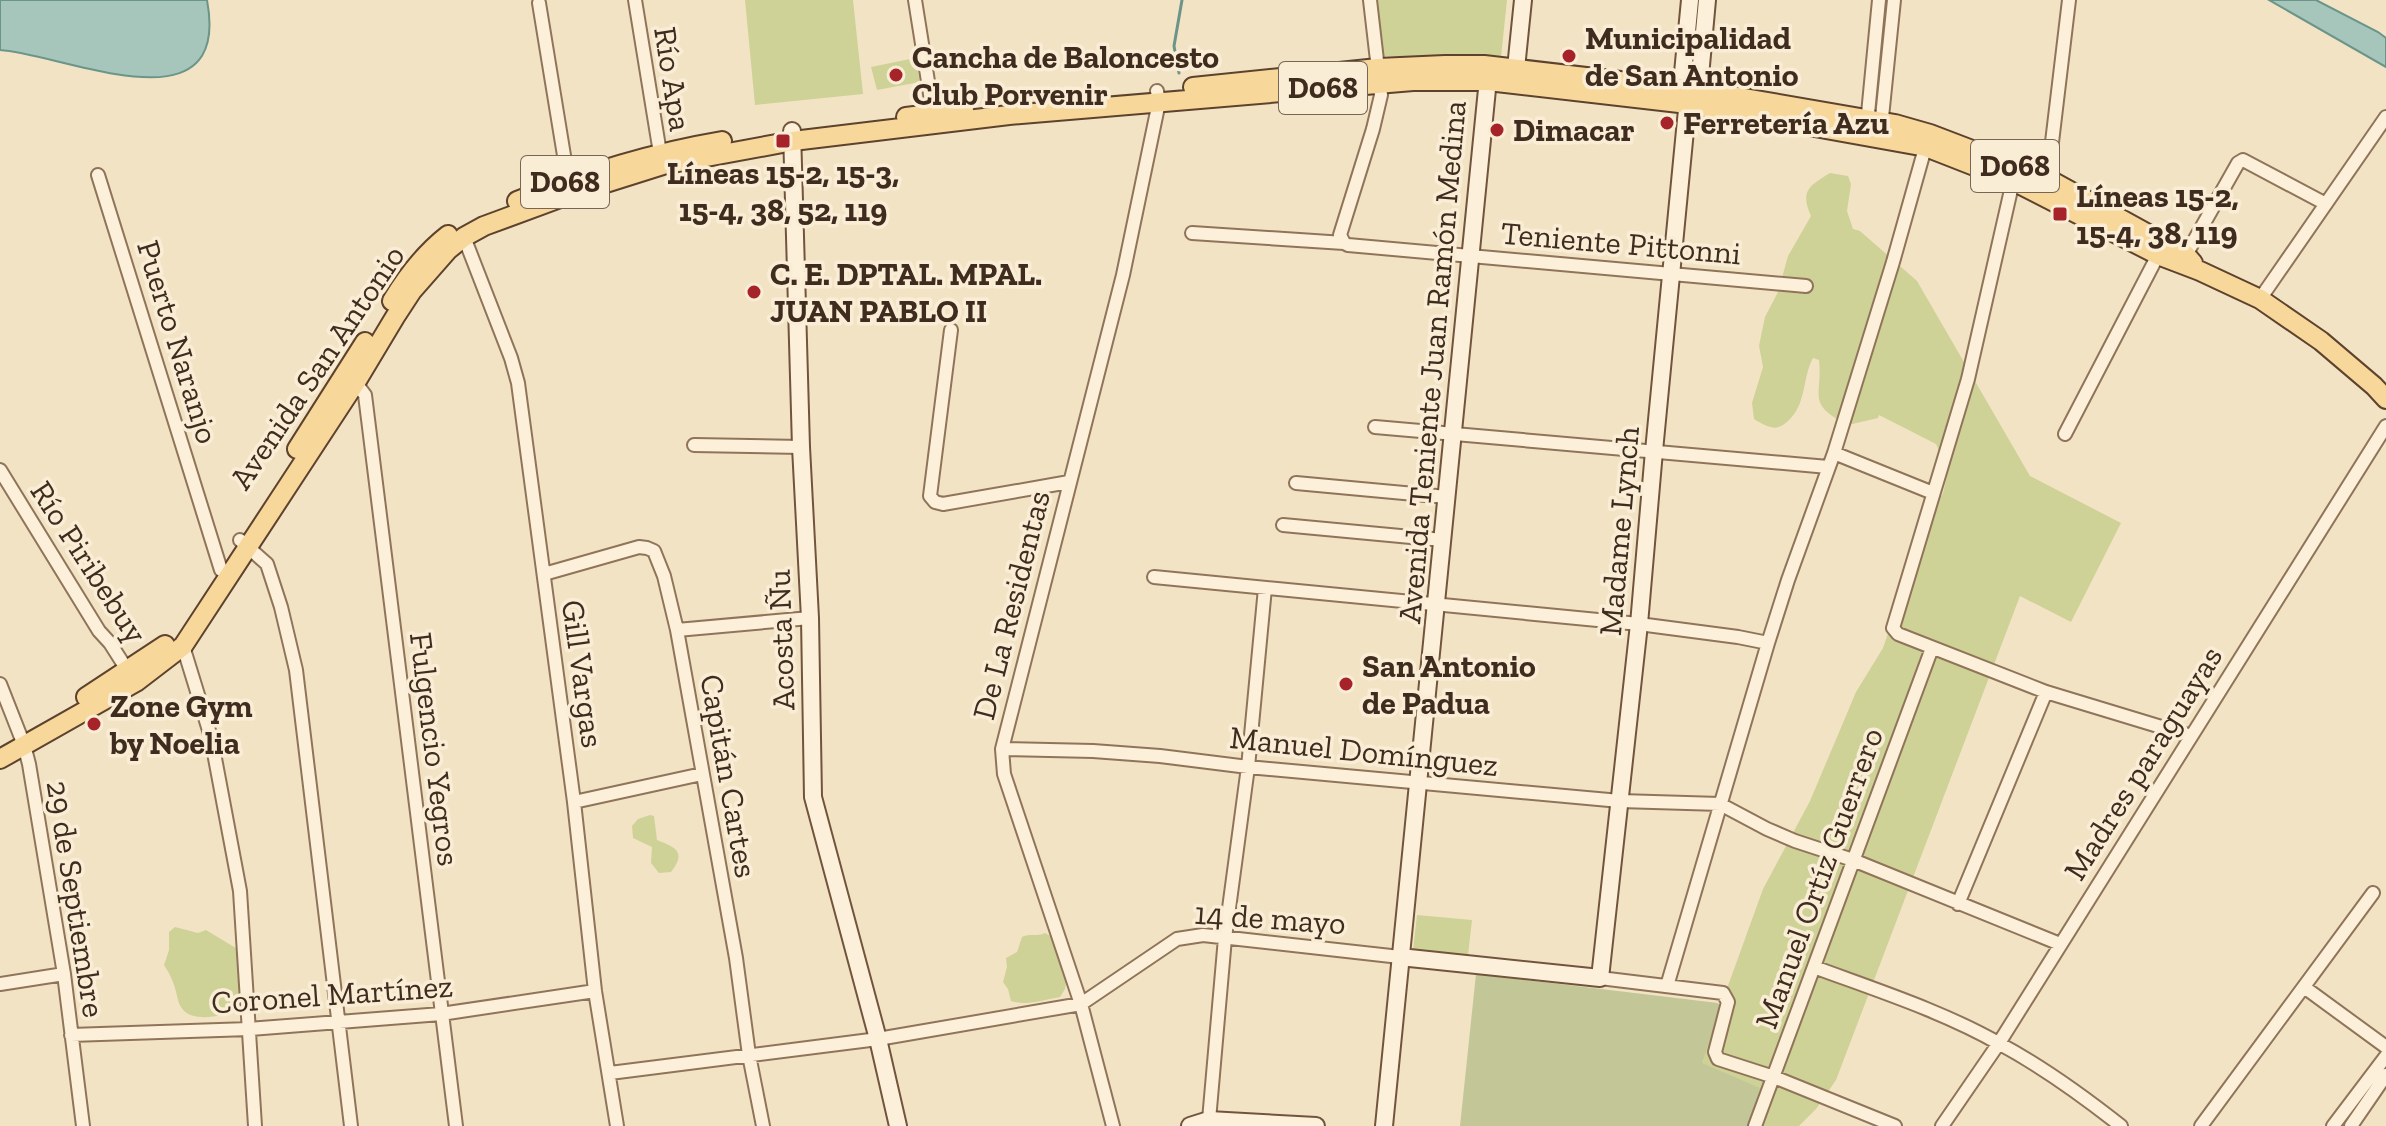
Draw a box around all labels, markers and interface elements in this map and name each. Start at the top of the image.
place label: Municipalidad de San Antonio [1585,19,1799,94]
street label: Río Apa [646,24,700,134]
place label: Cancha de Baloncesto Club Porvenir [912,38,1219,113]
marker: Municipalidad de San Antonio [1560,47,1578,65]
road number: D068 [1279,62,1367,114]
marker: Cancha de Baloncesto Club Porvenir [887,66,905,84]
street label: Avenida Teniente Juan Ramón Medina [1390,99,1474,625]
place label: Ferretería Azu [1683,104,1889,142]
place label: Dimacar [1513,111,1635,149]
marker: Ferretería Azu [1658,114,1676,132]
marker: Dimacar [1488,121,1506,139]
marker: Líneas 15-2, 15-3, 15-4, 38, 52, 119 [774,132,792,150]
road number: D068 [1971,140,2059,192]
place label: Líneas 15-2, 15-3, 15-4, 38, 52, 119 [667,154,899,229]
road number: D068 [521,156,609,208]
place label: Líneas 15-2, 15-4, 38, 119 [2076,177,2239,252]
marker: Líneas 15-2, 15-4, 38, 119 [2051,205,2069,223]
street label: Teniente Pittonni [1499,214,1743,272]
street label: Puerto Naranjo [129,236,227,448]
street label: Avenida San Antonio [221,238,413,496]
place label: C. E. DPTAL. MPAL. JUAN PABLO II [770,255,1042,330]
marker: C. E. DPTAL. MPAL. JUAN PABLO II [745,283,763,301]
street label: Madame Lynch [1591,425,1647,637]
street label: Río Piribebuy [23,474,156,651]
street label: De La Residentas [964,487,1058,723]
street label: Acosta Ñu [760,569,802,711]
street label: Gill Vargas [554,598,612,750]
street label: Fulgencio Yegros [402,630,468,868]
street label: Madres paraguayas [2056,639,2230,887]
place label: San Antonio de Padua [1362,647,1536,722]
street label: Capitán Cartes [692,671,766,881]
marker: San Antonio de Padua [1337,675,1355,693]
place label: Zone Gym by Noelia [109,687,253,762]
marker: Zone Gym by Noelia [85,715,103,733]
street label: Manuel Domínguez [1228,718,1500,784]
street label: Manuel Ortíz Guerrero [1747,723,1891,1033]
street label: 29 de Septiembre [39,778,113,1020]
street label: 14 de mayo [1193,894,1347,942]
street label: Coronel Martínez [210,967,454,1021]

